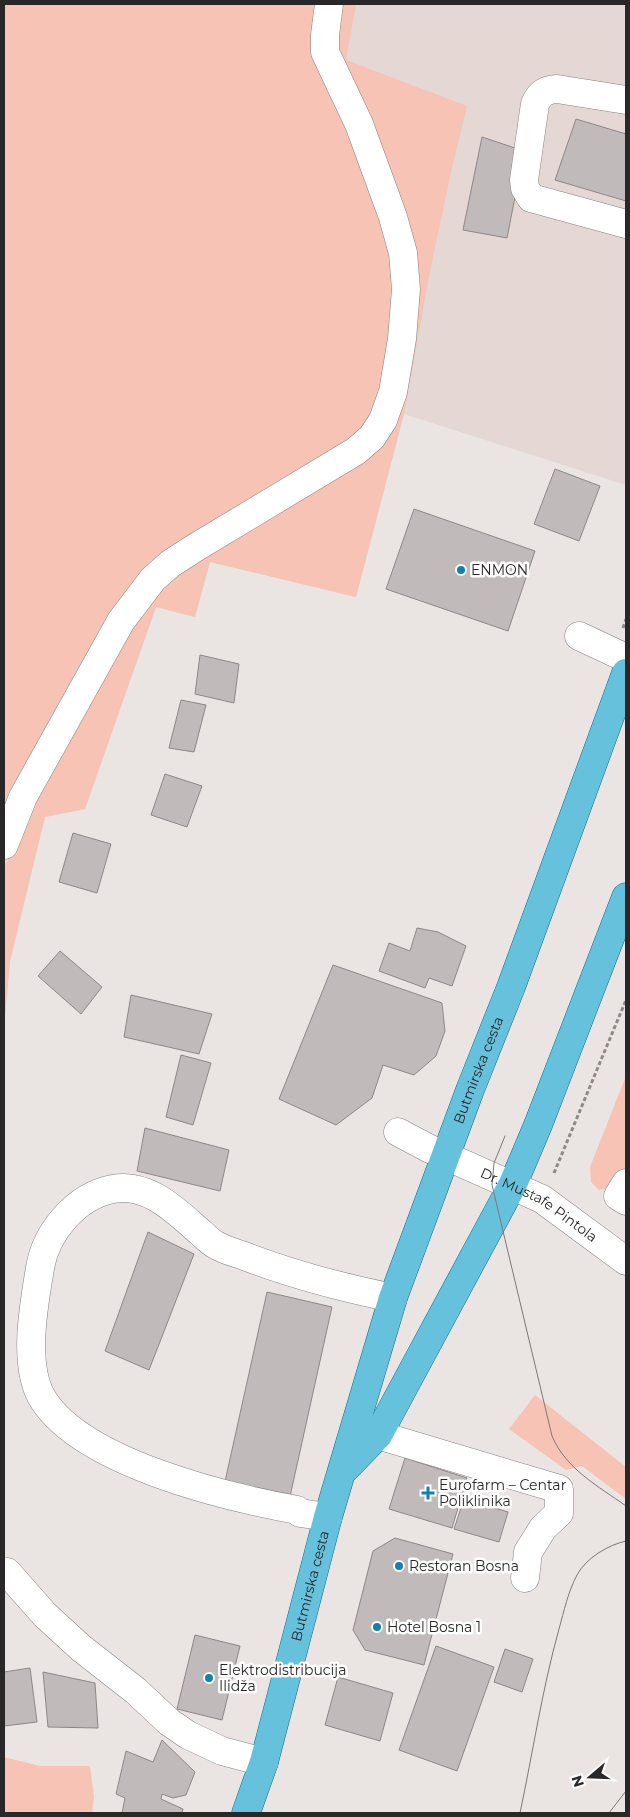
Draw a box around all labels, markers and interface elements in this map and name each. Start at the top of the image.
place label: ENMON [471,561,528,579]
marker: ENMON [455,564,467,576]
street label: Butmirska cesta [449,1014,507,1126]
street label: Dr. Mustafe Pintola [478,1164,601,1246]
place label: Eurofarm – Centar Poliklinika [439,1476,567,1510]
marker: Eurofarm – Centar Poliklinika [421,1486,435,1500]
street label: Butmirska cesta [287,1529,333,1643]
place label: Restoran Bosna [409,1557,519,1575]
marker: Restoran Bosna [393,1560,405,1572]
place label: Hotel Bosna 1 [387,1618,481,1636]
marker: Hotel Bosna 1 [371,1621,383,1633]
place label: Elektrodistribucija Ilidža [219,1661,346,1695]
marker: Elektrodistribucija Ilidža [203,1672,215,1684]
north arrow [565,1752,615,1802]
text: N [567,1773,588,1790]

